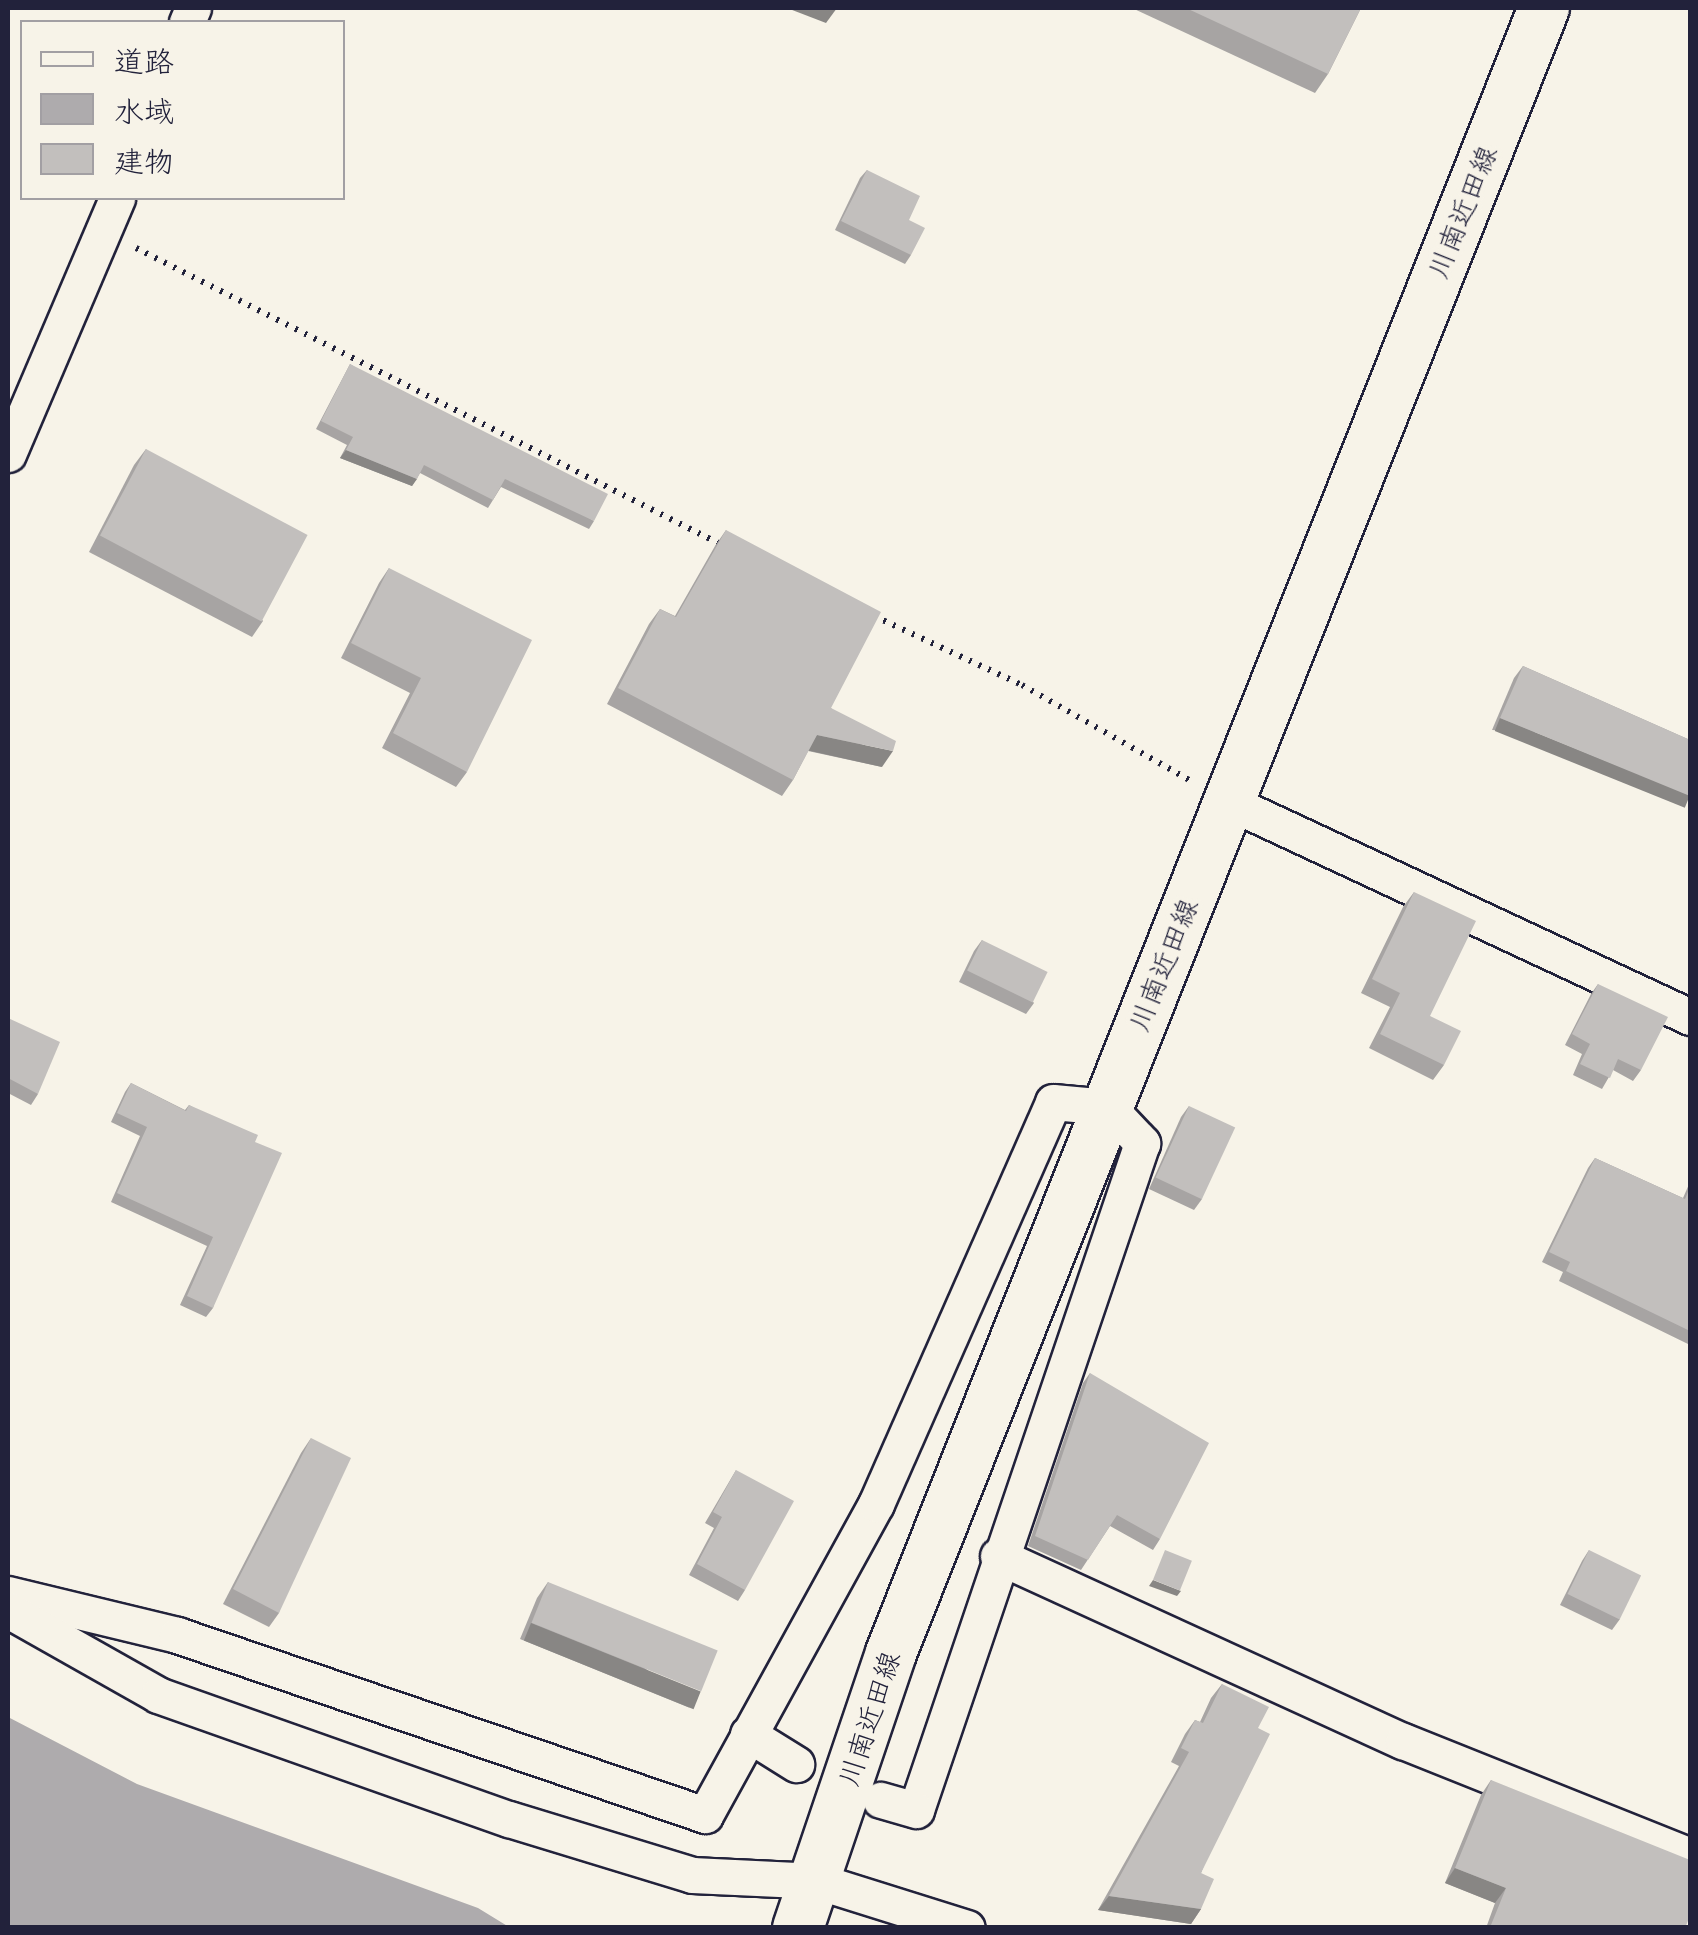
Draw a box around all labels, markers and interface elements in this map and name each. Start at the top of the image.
legend [20,20,345,200]
text: 道路 [114,45,174,80]
text: 水域 [114,95,174,130]
street label: 川南近田線 [1421,141,1505,283]
text: 建物 [114,145,174,180]
street label: 川南近田線 [1122,894,1206,1036]
street label: 川南近田線 [832,1647,908,1791]

